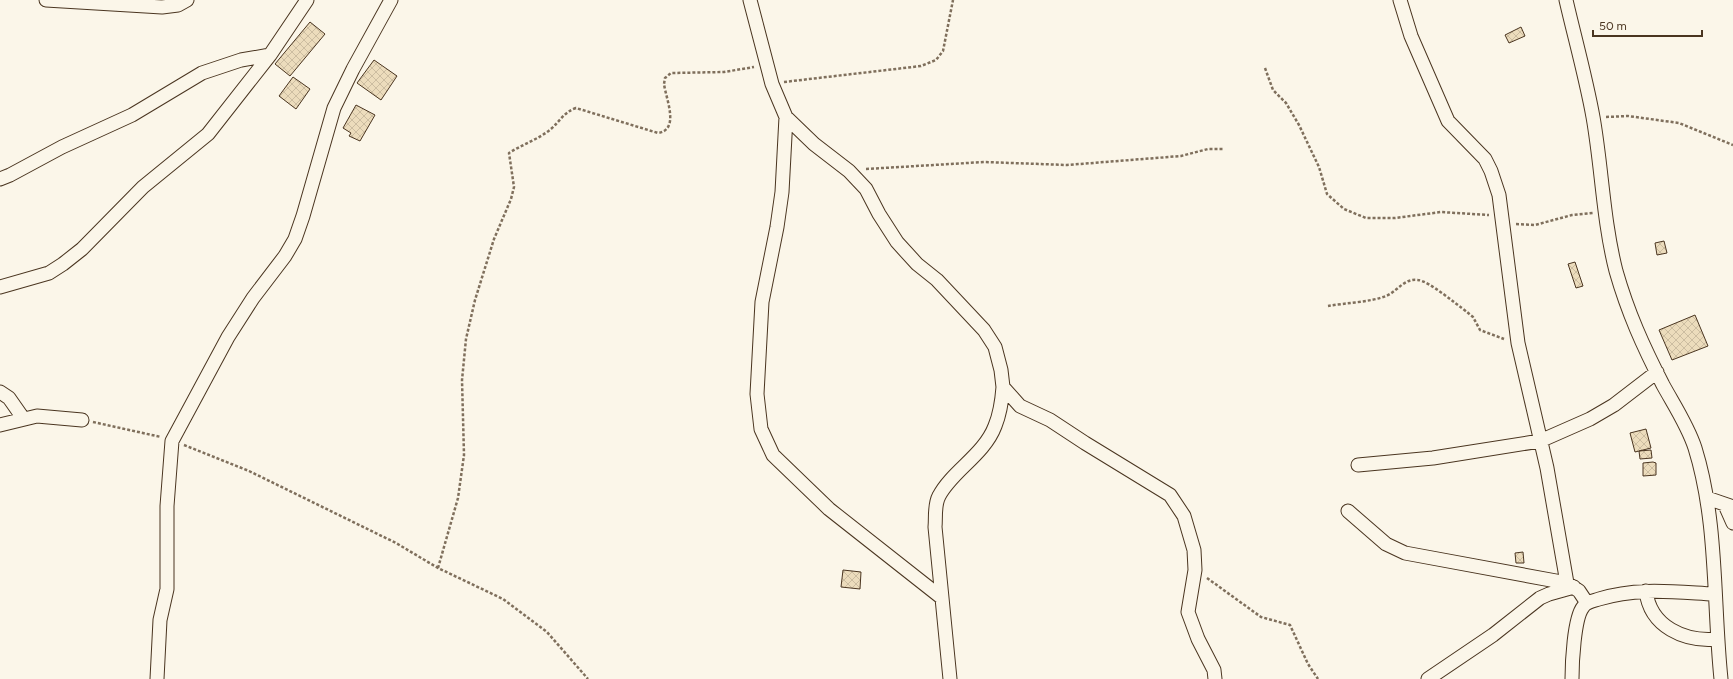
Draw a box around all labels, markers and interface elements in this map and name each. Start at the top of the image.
scale bar [1593,12,1702,38]
text: 50 m [1599,19,1627,33]

